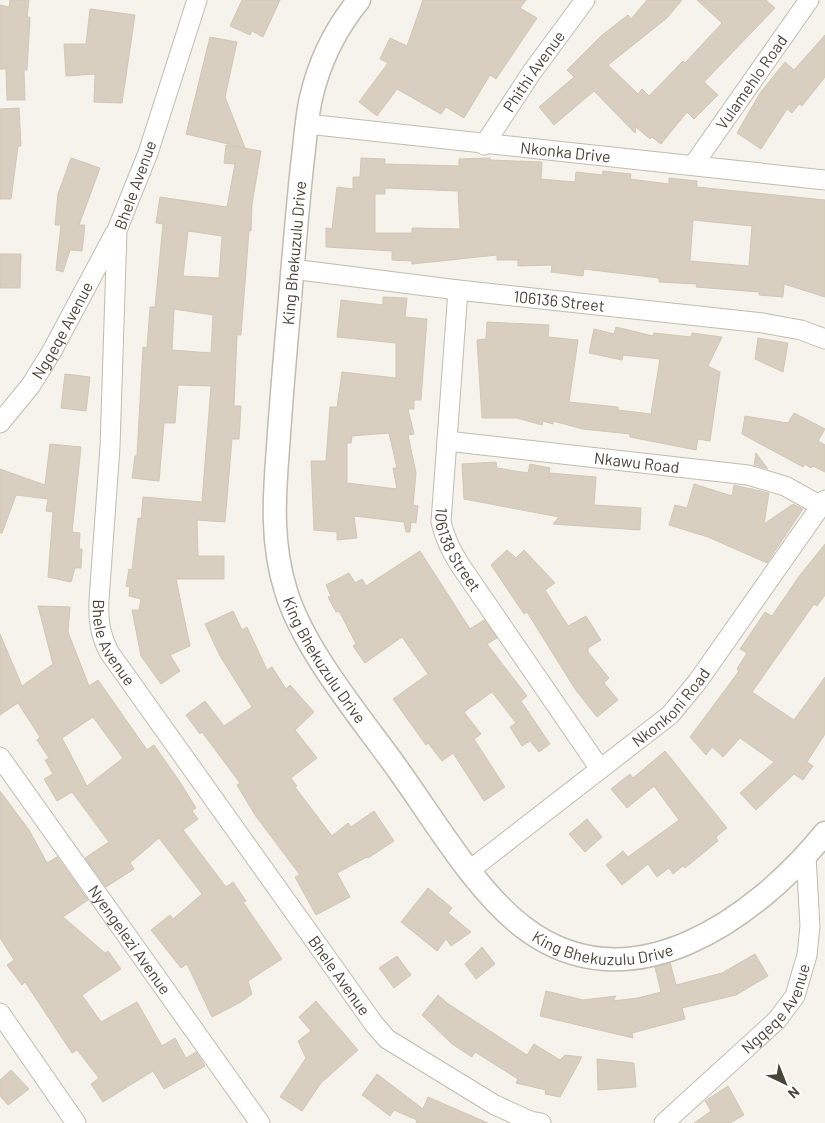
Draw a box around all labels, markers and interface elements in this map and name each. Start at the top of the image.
street label: Phithi Avenue [498,27,568,115]
street label: Vulamehlo Road [711,31,791,133]
street label: Nkonka Drive [519,137,612,166]
street label: Bhele Avenue [110,138,159,232]
street label: King Bhekuzulu Drive [278,180,309,326]
street label: Ngqeqe Avenue [27,278,96,382]
street label: 106136 Street [513,286,606,315]
street label: Nkawu Road [593,448,680,476]
street label: 106138 Street [432,507,485,595]
street label: King Bhekuzulu Drive [280,594,370,727]
street label: Bhele Avenue [90,599,140,689]
street label: Nkonkoni Road [628,664,713,750]
street label: Nyengelezi Avenue [85,881,175,998]
street label: King Bhekuzulu Drive [529,926,675,968]
street label: Bhele Avenue [305,932,375,1019]
street label: Ngqeqe Avenue [737,961,813,1057]
north arrow [760,1058,810,1108]
text: N [785,1083,803,1102]

